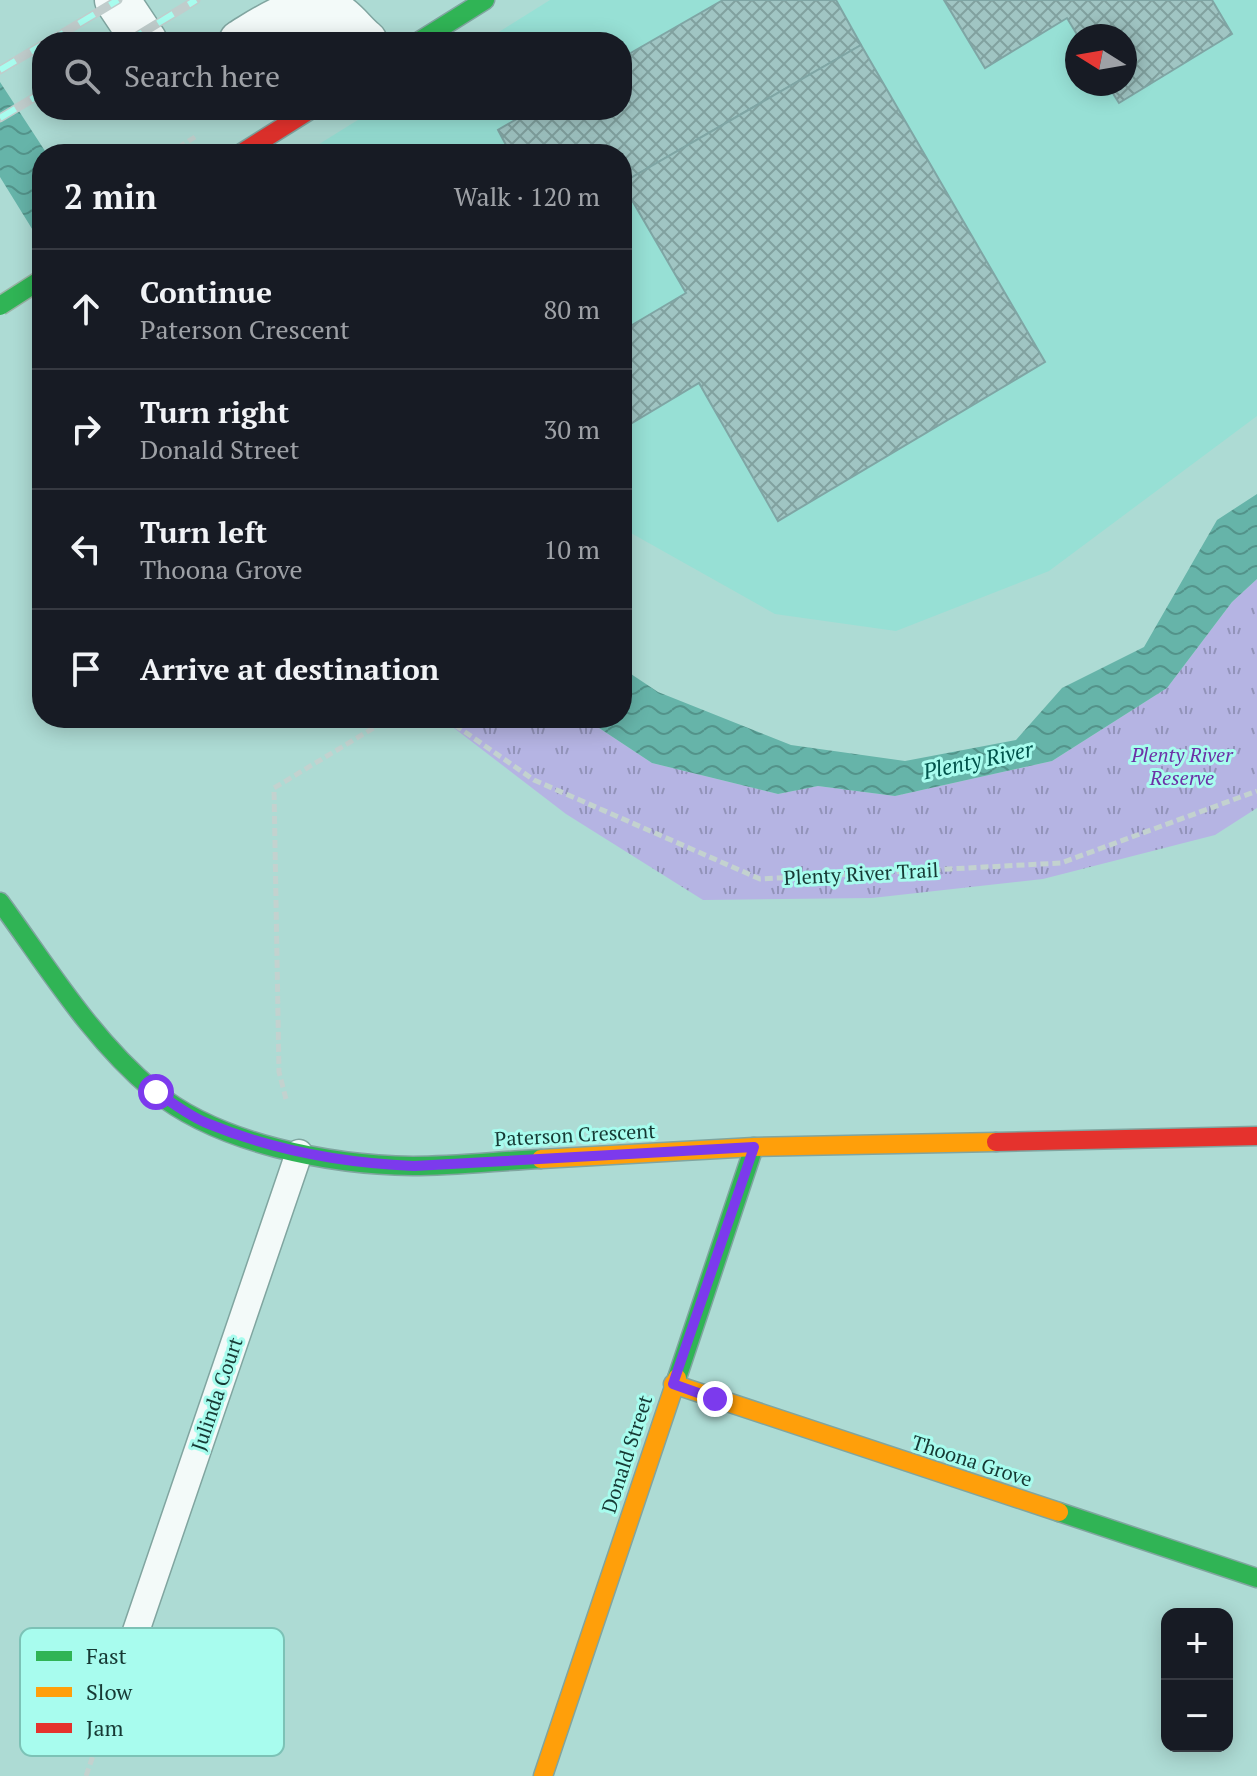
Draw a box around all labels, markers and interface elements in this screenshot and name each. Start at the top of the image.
north arrow [1065,24,1137,96]
search box [32,32,632,120]
icon: search [60,54,104,98]
text: Search here [124,56,280,96]
text: 2 min [64,174,157,219]
text: Walk · 120 m [454,179,600,213]
text: Continue [140,272,272,312]
icon: ahead [64,287,108,331]
text: 80 m [544,292,600,326]
text: Paterson Crescent [140,312,350,346]
text: Turn right [140,392,289,432]
icon: right [64,407,108,451]
text: 30 m [544,412,600,446]
text: Donald Street [140,432,299,466]
text: Turn left [140,512,267,552]
icon: left [64,527,108,571]
text: 10 m [544,532,600,566]
text: Thoona Grove [140,552,303,586]
icon: arrive [64,647,108,691]
text: Arrive at destination [140,649,439,689]
water label: Plenty River [919,733,1037,786]
park label: Plenty River Reserve [1130,741,1234,791]
street label: Plenty River Trail [783,856,939,891]
route start [138,1074,174,1110]
street label: Paterson Crescent [494,1117,657,1152]
street label: Julinda Court [185,1333,249,1454]
route end [697,1381,733,1417]
street label: Donald Street [595,1391,658,1516]
street label: Thoona Grove [909,1428,1036,1493]
map controls [1161,1608,1233,1752]
button: + [1161,1608,1233,1680]
legend [20,1628,284,1756]
text: Fast [86,1641,127,1670]
text: Slow [86,1677,133,1706]
button: − [1161,1680,1233,1752]
text: Jam [86,1713,124,1742]

